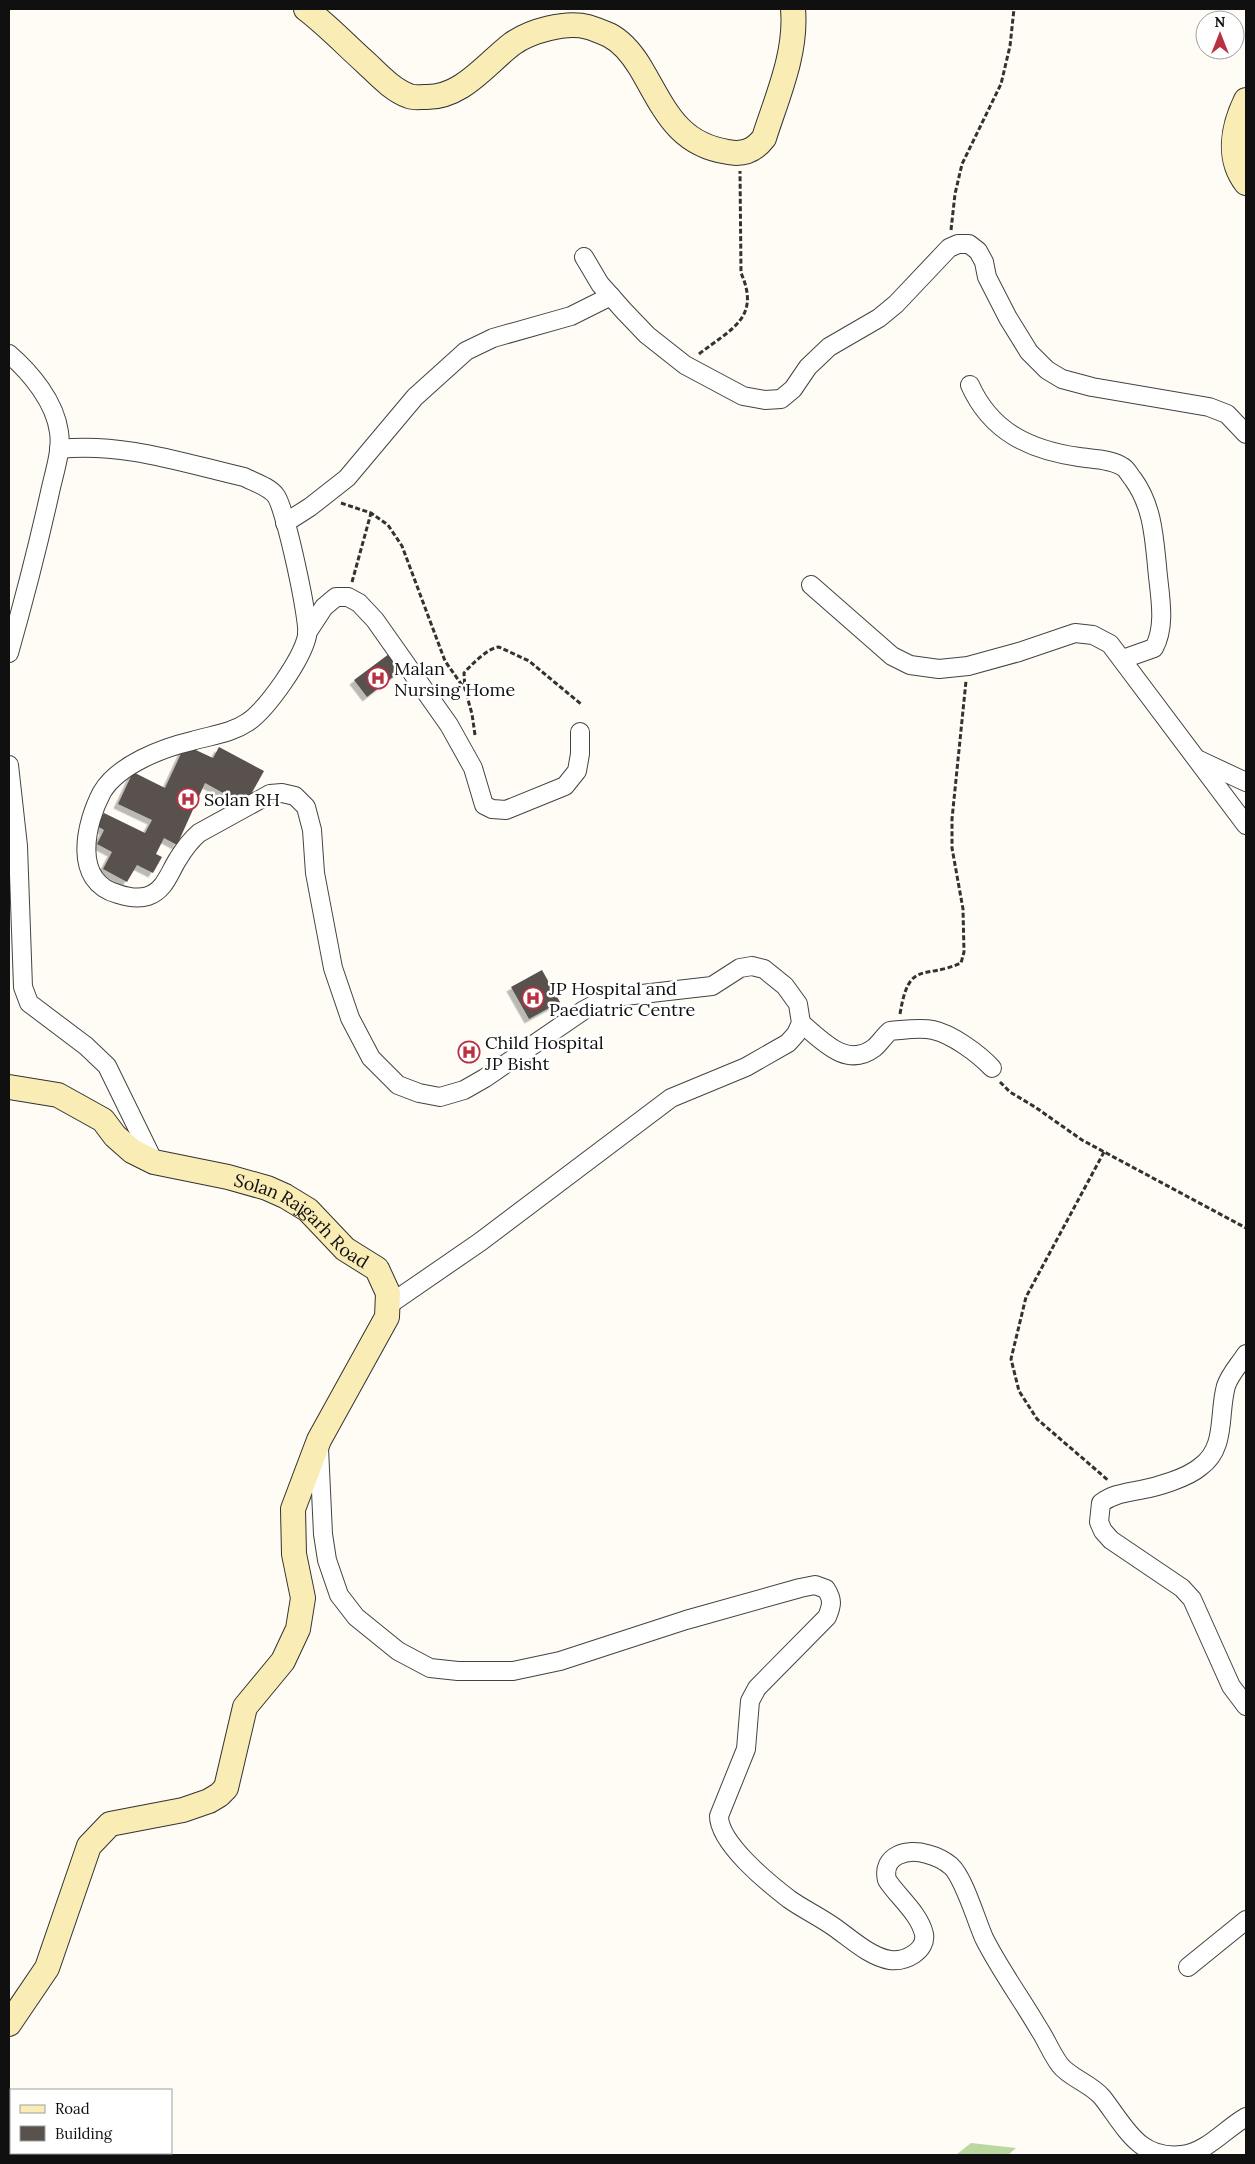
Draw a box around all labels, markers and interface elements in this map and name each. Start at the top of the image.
north arrow [1195,10,1245,60]
text: N [1215,13,1226,31]
place label: Malan Nursing Home [394,657,516,701]
hospital icon: Malan Nursing Home [366,666,390,690]
hospital icon: Solan RH [176,787,200,811]
place label: Solan RH [204,788,280,811]
place label: JP Hospital and Paediatric Centre [548,977,696,1021]
hospital icon: JP Hospital and Paediatric Centre [521,986,545,1010]
place label: Child Hospital JP Bisht [484,1031,604,1075]
hospital icon: Child Hospital JP Bisht [457,1040,481,1064]
street label: Solan Rajgarh Road [232,1168,374,1273]
legend [10,2089,172,2154]
text: Road [55,2099,90,2118]
text: Building [55,2124,113,2143]

